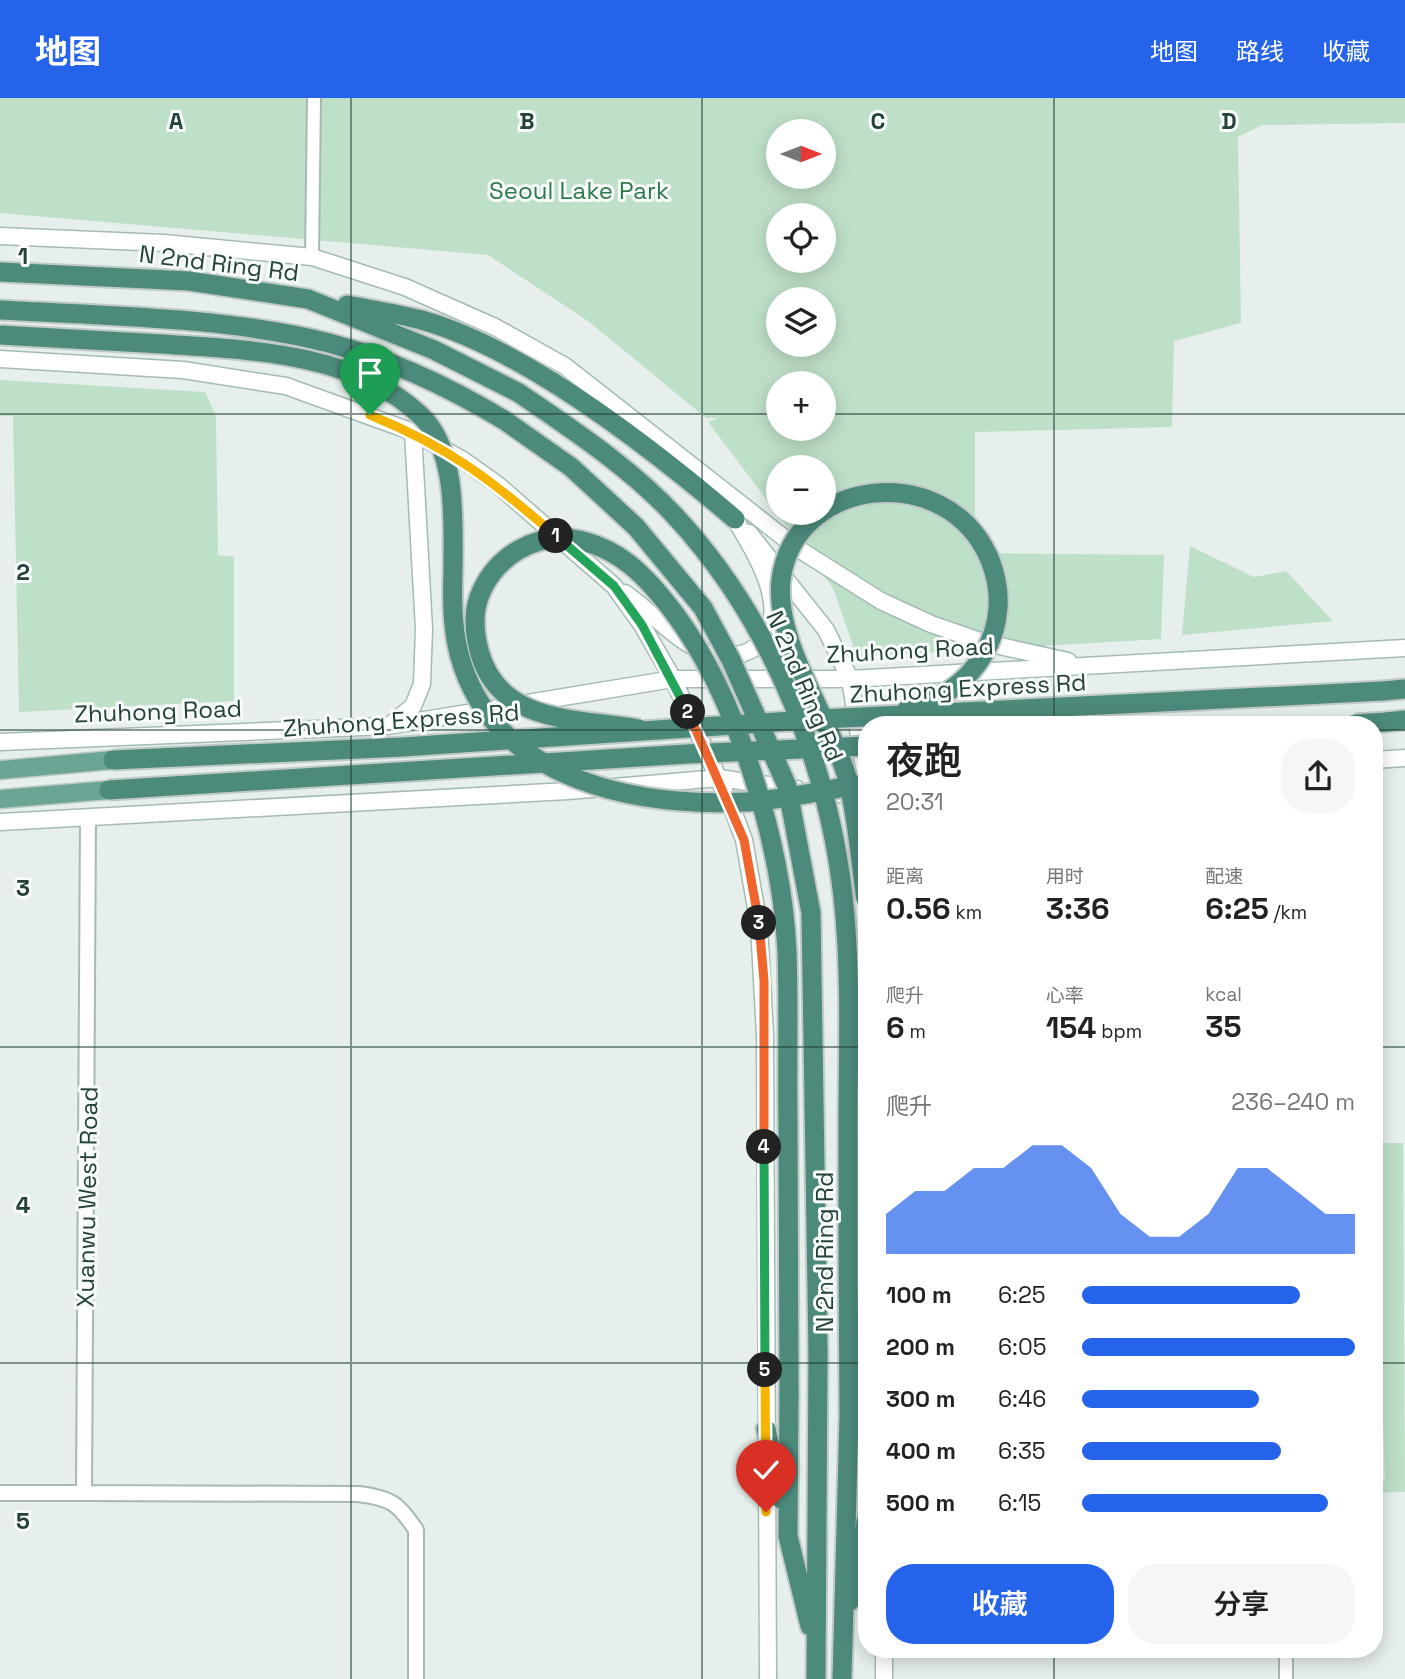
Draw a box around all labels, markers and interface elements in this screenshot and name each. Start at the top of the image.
text: 地图 [35,31,101,73]
text: 地图 [1150,36,1198,67]
text: 路线 [1236,36,1284,67]
text: 收藏 [1322,36,1370,67]
text: A [169,106,184,136]
text: B [519,106,535,136]
text: C [871,106,885,136]
text: D [1221,106,1237,136]
north arrow [766,119,836,189]
map controls [766,119,836,525]
park label: Seoul Lake Park [489,175,669,206]
button: locate [766,203,836,273]
street label: N 2nd Ring Rd [137,238,301,288]
text: 1 [18,241,28,271]
button: layers [766,287,836,357]
pin [340,343,400,415]
icon: arrive [351,354,389,392]
button: + [766,371,836,441]
button: − [766,455,836,525]
pin: 1 [538,518,574,554]
text: 1 [551,523,560,548]
text: 2 [16,557,30,587]
street label: N 2nd Ring Rd [759,606,851,766]
street label: Zhuhong Road [825,630,995,670]
street label: Zhuhong Express Rd [849,666,1087,710]
street label: Zhuhong Road [74,693,242,729]
pin: 2 [670,694,706,730]
street label: Zhuhong Express Rd [282,696,520,744]
text: 2 [682,699,693,724]
text: 夜跑 [886,737,962,785]
button: share [1281,739,1355,813]
text: 20:31 [886,787,944,817]
text: 距离 [886,864,924,889]
text: 用时 [1046,864,1084,889]
text: 配速 [1205,864,1243,889]
text: 3 [16,873,30,903]
text: 0.56 [886,889,951,928]
text: 3:36 [1046,889,1110,928]
text: 6:25 [1205,889,1269,928]
text: km [951,900,982,925]
text: /km [1269,900,1307,925]
pin: 3 [742,906,776,940]
text: 3 [753,910,764,935]
text: kcal [1205,982,1242,1007]
text: 爬升 [886,983,924,1008]
text: 心率 [1046,983,1084,1008]
text: 35 [1205,1007,1242,1046]
text: 6 [886,1008,905,1047]
text: 154 [1046,1008,1096,1047]
text: m [905,1019,926,1044]
text: bpm [1096,1019,1142,1044]
street label: Xuanwu West Road [70,1086,104,1308]
text: 236–240 m [1231,1087,1355,1117]
text: 爬升 [886,1091,932,1121]
pin: 4 [746,1130,782,1164]
text: 4 [757,1134,770,1159]
street label: N 2nd Ring Rd [809,1172,840,1332]
text: 4 [16,1190,31,1220]
text: 100 m [886,1280,952,1310]
text: 6:25 [998,1280,1046,1310]
text: 200 m [886,1332,955,1362]
text: 6:05 [998,1332,1046,1362]
pin: 5 [748,1352,782,1388]
text: 5 [759,1357,770,1382]
text: 300 m [886,1384,955,1414]
text: 6:46 [998,1384,1046,1414]
text: 400 m [886,1436,956,1466]
text: 6:35 [998,1436,1046,1466]
pin [736,1440,796,1512]
icon: check [747,1451,785,1489]
text: 500 m [886,1488,955,1518]
text: 6:15 [998,1488,1041,1518]
text: 5 [16,1506,30,1536]
button: 收藏 [886,1564,1114,1644]
button: 分享 [1128,1564,1355,1644]

